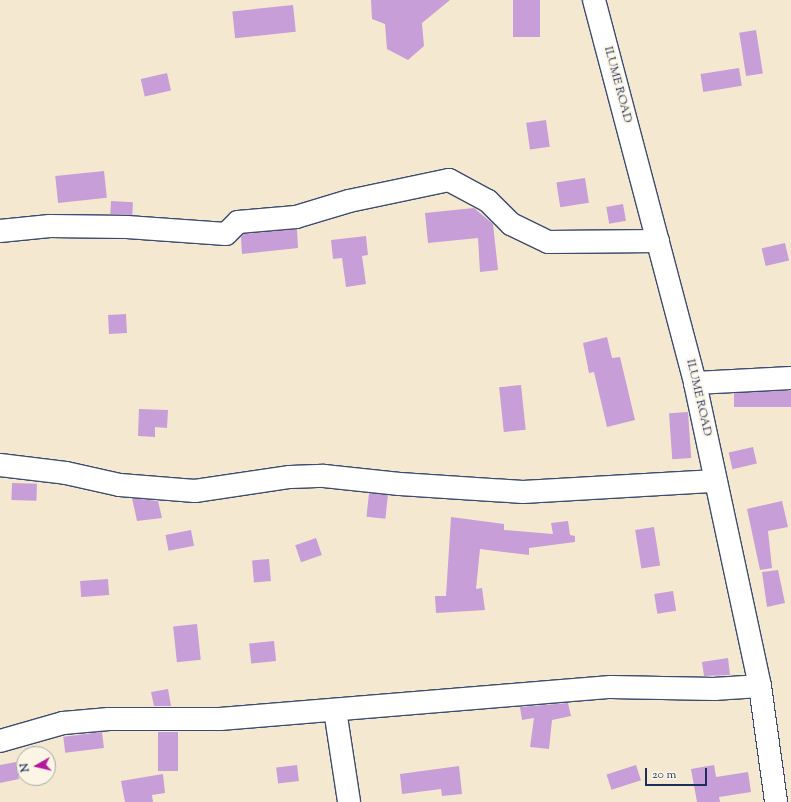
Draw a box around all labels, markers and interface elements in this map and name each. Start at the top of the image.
street label: ILUME ROAD [600,45,634,125]
street label: ILUME ROAD [682,358,714,438]
north arrow [16,746,56,786]
scale bar [647,760,709,786]
text: N [17,762,34,773]
text: 20 m [652,766,676,784]

